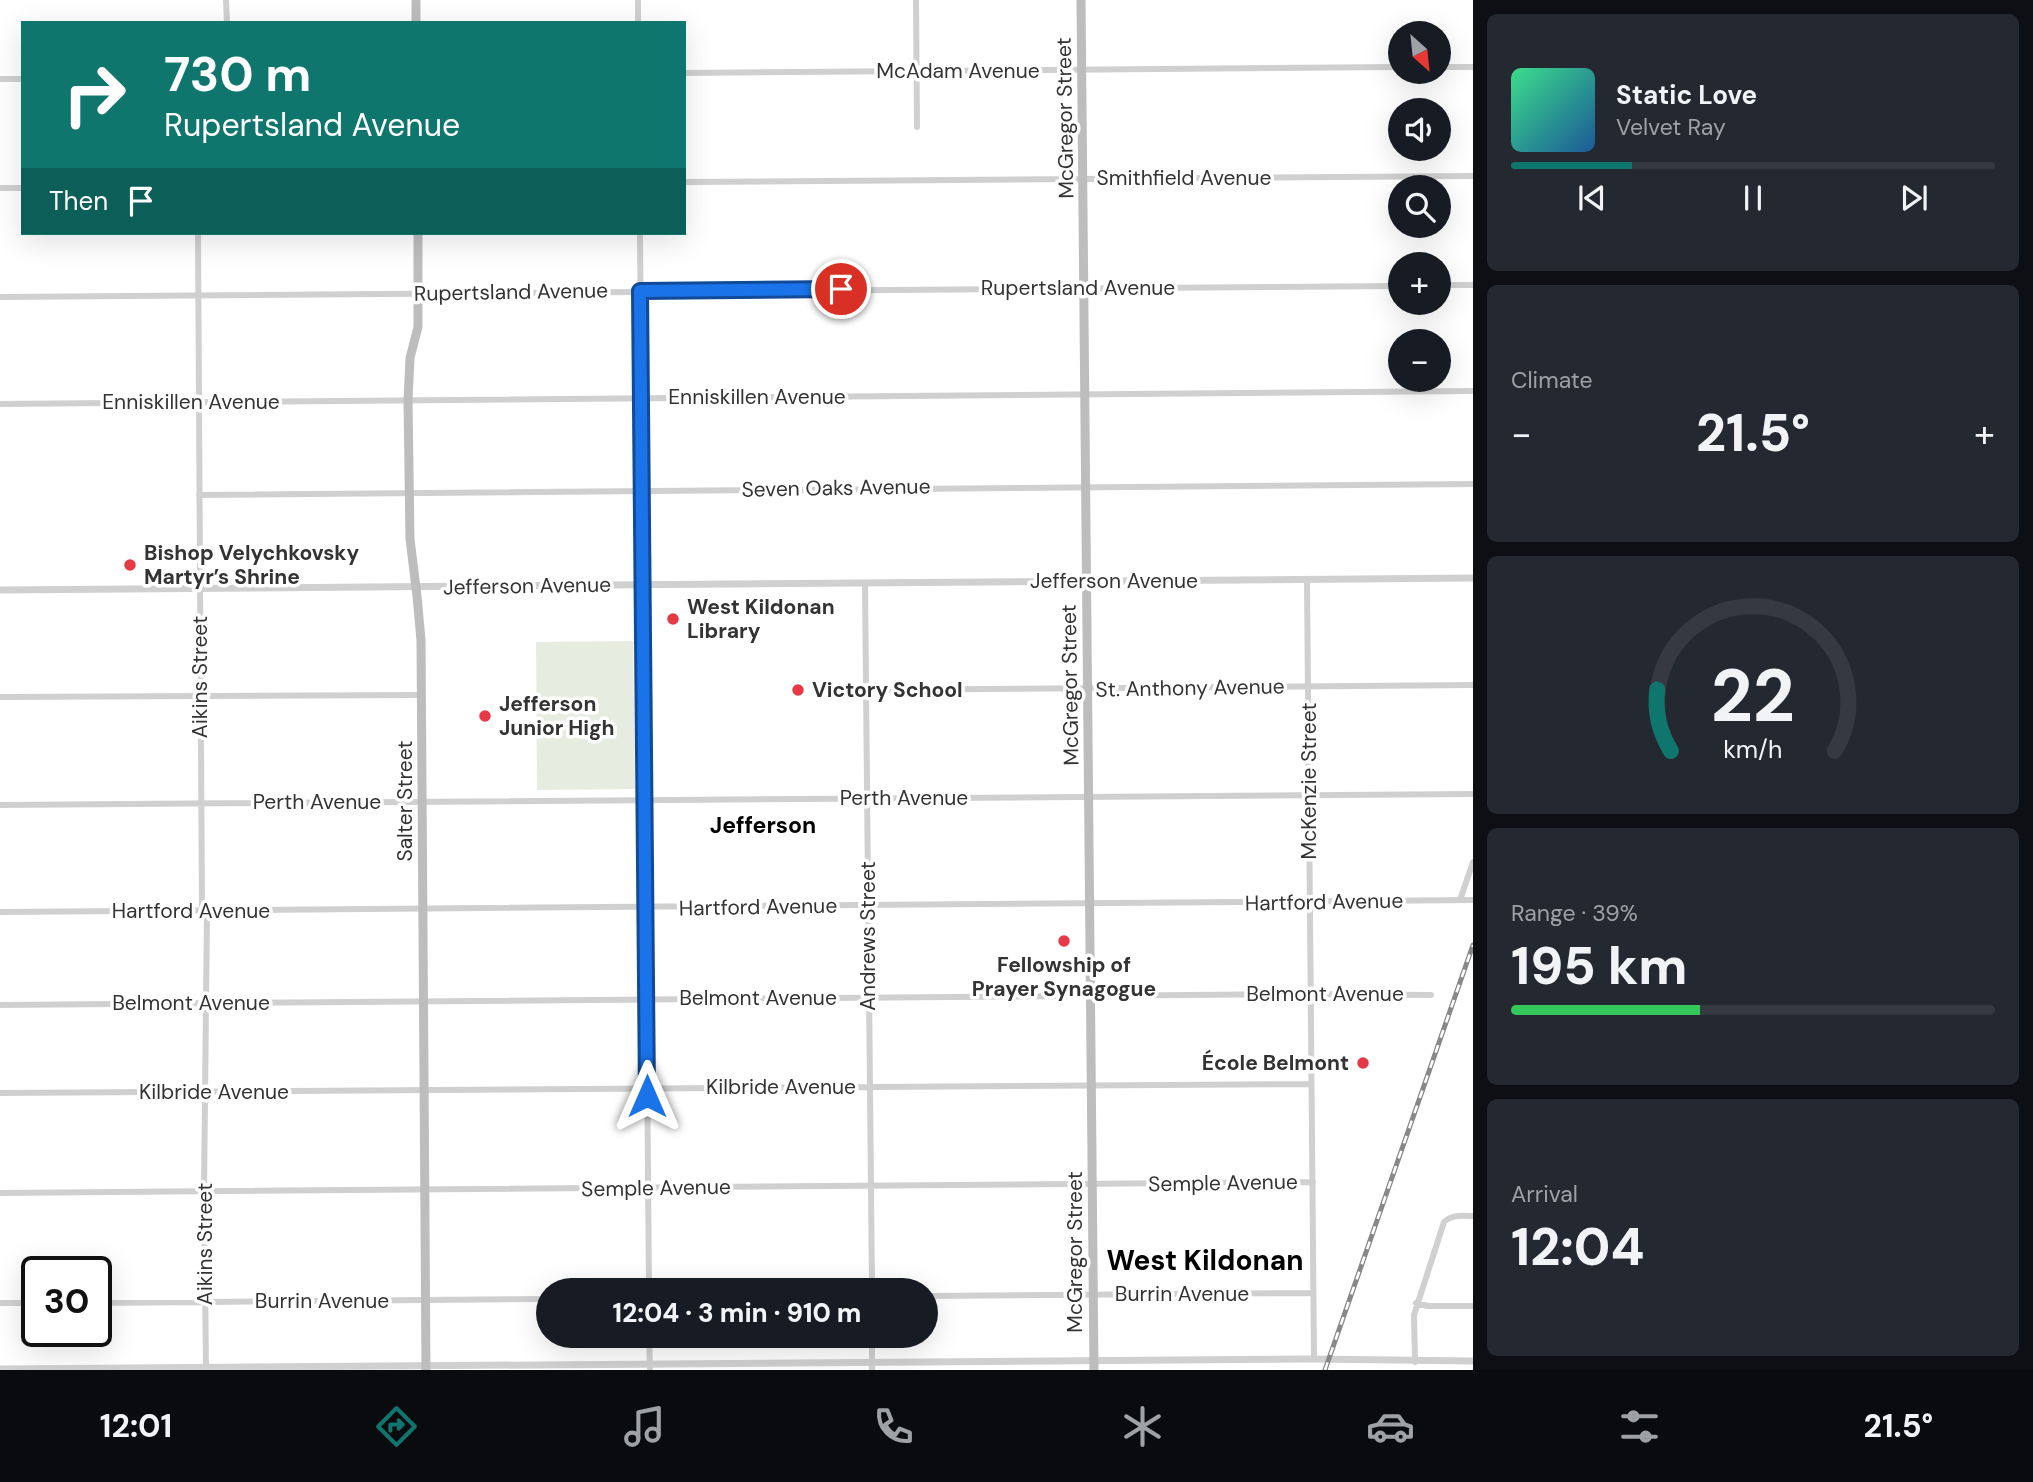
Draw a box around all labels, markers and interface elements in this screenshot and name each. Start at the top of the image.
north arrow [1388,21,1451,84]
map controls [1388,21,1451,392]
street label: McGregor Street [1050,37,1080,199]
text: 730 m [164,42,311,106]
icon: right [49,49,140,140]
street label: McAdam Avenue [876,57,1040,85]
text: Static Love [1616,78,1757,112]
button: sound [1388,98,1451,161]
text: Rupertsland Avenue [164,104,460,146]
text: Velvet Ray [1616,112,1726,142]
street label: Smithfield Avenue [1097,164,1271,192]
button: search [1388,175,1451,238]
icon: previous [1573,179,1611,217]
icon: pause [1734,179,1772,217]
icon: next [1895,179,1933,217]
icon: arrive [122,182,160,220]
text: Then [49,184,108,218]
button: + [1388,252,1451,315]
pin [811,259,871,319]
icon: arrive [822,270,860,308]
street label: Rupertsland Avenue [981,274,1175,302]
street label: Rupertsland Avenue [414,276,608,308]
button: − [1388,329,1451,392]
text: Climate [1511,365,1593,395]
street label: Enniskillen Avenue [668,383,846,411]
street label: Enniskillen Avenue [102,388,280,416]
text: 21.5° [1696,399,1810,467]
text: − [1511,409,1532,459]
text: + [1974,409,1995,459]
street label: Seven Oaks Avenue [741,472,931,504]
place label: Bishop Velychkovsky Martyr’s Shrine [144,539,360,591]
marker: Bishop Velychkovsky Martyr’s Shrine [122,557,138,573]
street label: Jefferson Avenue [1030,567,1198,595]
street label: Jefferson Avenue [443,571,611,601]
place label: West Kildonan Library [687,593,835,645]
street label: McGregor Street [1055,604,1085,766]
marker: West Kildonan Library [665,611,681,627]
street label: Aikins Street [186,616,214,738]
text: 22 [1711,649,1795,744]
street label: St. Anthony Avenue [1095,672,1285,704]
place label: Victory School [812,676,963,704]
marker: Victory School [790,682,806,698]
place label: Jefferson Junior High [499,690,615,742]
street label: McKenzie Street [1295,703,1323,859]
marker: Jefferson Junior High [477,708,493,724]
text: km/h [1723,733,1783,766]
street label: Salter Street [391,740,419,862]
street label: Perth Avenue [840,784,968,812]
street label: Perth Avenue [253,788,381,816]
district label: Jefferson [710,810,816,840]
street label: Andrews Street [854,861,882,1011]
street label: Hartford Avenue [1245,887,1403,917]
street label: Hartford Avenue [679,892,837,922]
street label: Hartford Avenue [112,897,270,925]
text: Range · 39% [1511,898,1638,928]
text: 195 km [1511,932,1687,1000]
marker: Fellowship of Prayer Synagogue [1056,933,1072,949]
place label: Fellowship of Prayer Synagogue [972,951,1156,1003]
street label: Belmont Avenue [1246,980,1404,1008]
street label: Belmont Avenue [679,984,837,1012]
street label: Belmont Avenue [112,989,270,1017]
place label: École Belmont [1202,1049,1349,1077]
marker: École Belmont [1355,1055,1371,1071]
position arrow [610,1059,684,1133]
street label: Kilbride Avenue [706,1073,856,1101]
street label: Kilbride Avenue [139,1078,289,1106]
street label: Semple Avenue [1148,1168,1298,1198]
street label: McGregor Street [1061,1171,1089,1333]
street label: Semple Avenue [581,1173,731,1203]
text: Arrival [1511,1179,1578,1209]
street label: Aikins Street [191,1183,219,1305]
text: 12:04 [1511,1213,1645,1281]
district label: West Kildonan [1107,1242,1303,1279]
speed limit sign: 30 [21,1256,112,1347]
street label: Burrin Avenue [1115,1280,1249,1308]
street label: Burrin Avenue [255,1287,389,1315]
text: 12:04 · 3 min · 910 m [613,1296,861,1330]
icon: directions [372,1402,421,1451]
icon: music [620,1402,669,1451]
icon: phone [869,1402,918,1451]
icon: climate [1118,1402,1167,1451]
icon: car [1366,1402,1415,1451]
icon: filters [1615,1402,1664,1451]
text: 12:01 [100,1405,172,1447]
text: 21.5° [1863,1405,1933,1447]

